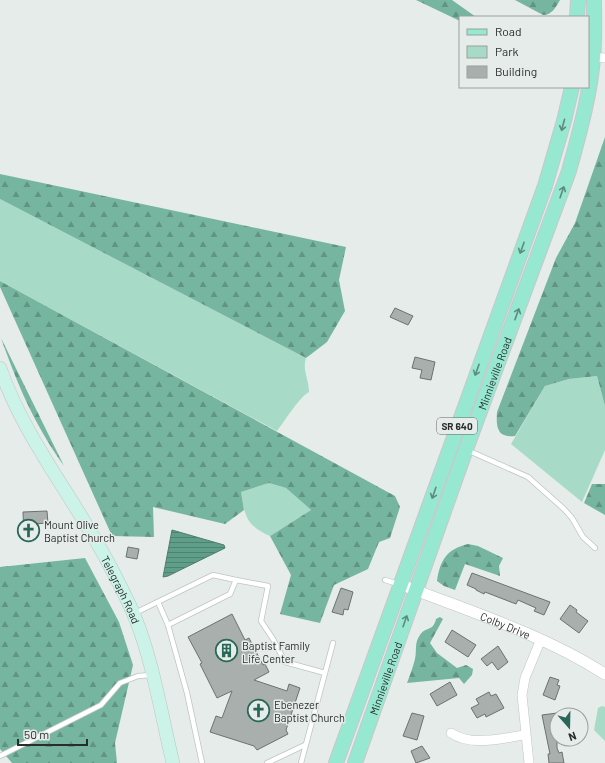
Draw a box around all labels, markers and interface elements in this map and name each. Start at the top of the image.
legend [459,16,589,88]
text: Road [495,24,522,38]
text: Park [495,44,519,58]
text: Building [495,64,537,78]
one-way arrow [559,118,566,131]
one-way arrow [558,187,566,199]
one-way arrow [518,242,525,255]
one-way arrow [513,309,521,321]
street label: Minnieville Road [475,335,514,411]
one-way arrow [473,364,481,376]
road number: SR 640 [437,418,477,434]
one-way arrow [430,486,437,499]
church icon: Mount Olive Baptist Church [16,517,42,543]
place label: Mount Olive Baptist Church [44,518,115,544]
street label: Telegraph Road [99,553,143,625]
street label: Colby Drive [479,609,533,641]
one-way arrow [402,615,410,627]
building icon: Baptist Family Life Center [213,638,239,664]
place label: Baptist Family Life Center [242,639,310,665]
street label: Minnieville Road [366,640,404,716]
church icon: Ebenezer Baptist Church [246,697,272,723]
place label: Ebenezer Baptist Church [274,698,345,724]
north arrow [549,707,589,747]
scale bar [18,721,87,747]
text: 50 m [24,727,49,741]
text: N [567,730,578,744]

